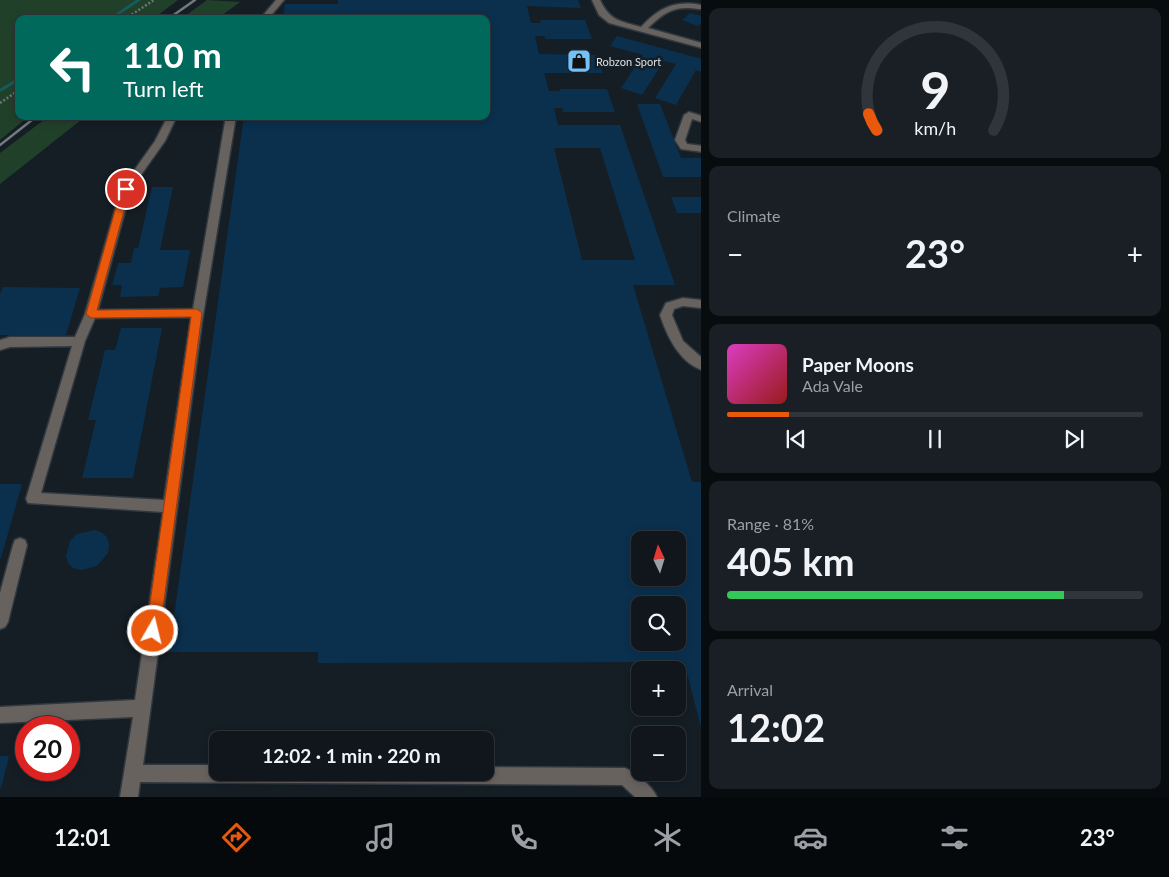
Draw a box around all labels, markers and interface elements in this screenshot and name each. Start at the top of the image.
text: 110 m [123,33,222,75]
icon: left [40,35,105,100]
shop icon: Robzon Sport [566,48,592,74]
place label: Robzon Sport [596,55,661,68]
text: 9 [920,58,950,120]
text: Turn left [123,75,204,102]
text: km/h [914,117,956,139]
pin [105,168,147,210]
icon: arrive [112,175,140,203]
text: Climate [727,206,780,225]
text: 23° [905,230,965,276]
text: − [727,237,743,271]
text: + [1127,237,1143,271]
text: Paper Moons [802,353,914,376]
text: Ada Vale [802,376,863,395]
icon: previous [782,425,810,453]
icon: pause [921,425,949,453]
icon: next [1060,425,1088,453]
text: Range · 81% [727,514,814,533]
north arrow [631,531,686,586]
map controls [631,531,686,781]
text: 405 km [727,538,855,584]
button: search [631,596,686,651]
position arrow [126,604,178,656]
button: + [631,661,686,716]
text: Arrival [727,680,773,699]
text: 12:02 [727,704,825,750]
speed limit sign: 20 [15,716,80,781]
button: − [631,726,686,781]
text: 12:02 · 1 min · 220 m [262,744,441,767]
icon: directions [219,820,254,855]
icon: music [363,820,398,855]
icon: phone [506,820,541,855]
icon: climate [650,820,685,855]
icon: car [793,820,828,855]
icon: filters [937,820,972,855]
text: 12:01 [54,824,111,851]
text: 23° [1080,824,1115,851]

